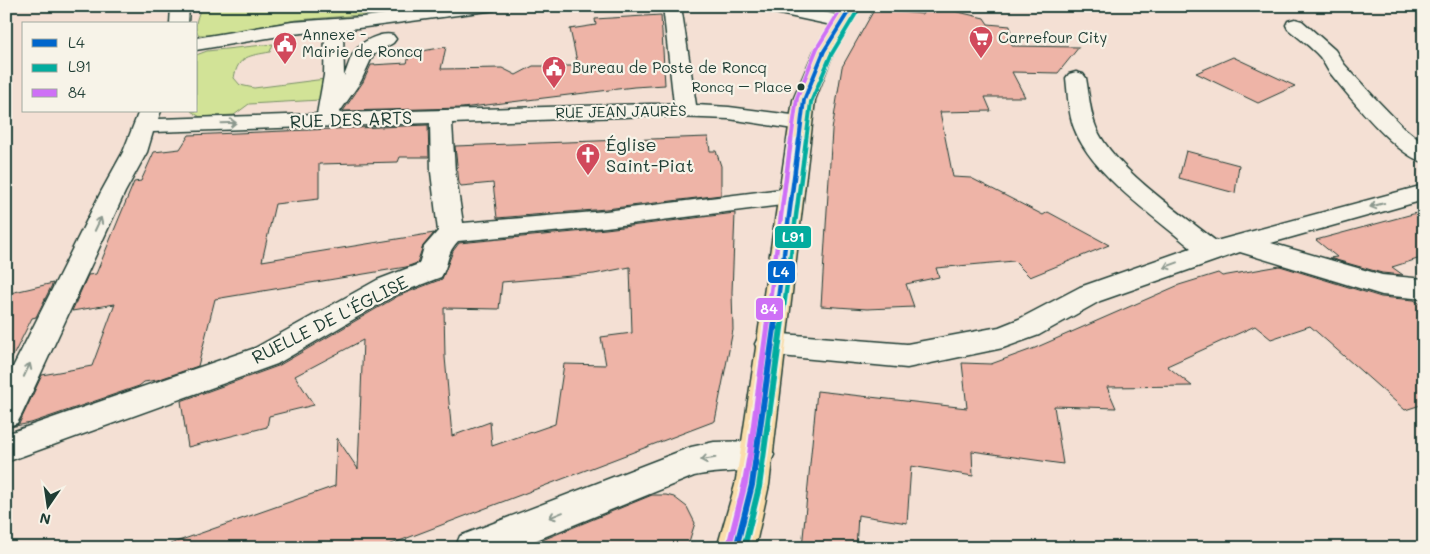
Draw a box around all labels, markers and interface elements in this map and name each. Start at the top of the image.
legend [22,22,198,112]
place label: Annexe - Mairie de Roncq [302,24,423,61]
supermarket icon: Carrefour City [968,25,994,59]
place label: Carrefour City [998,27,1108,47]
public building icon: Annexe - Mairie de Roncq [272,31,298,65]
text: L4 [68,32,85,52]
public building icon: Bureau de Poste de Roncq [541,55,567,89]
text: L91 [68,56,91,76]
place label: Bureau de Poste de Roncq [572,57,767,77]
place label: Roncq – Place [692,77,792,96]
text: 84 [68,82,86,102]
marker: Roncq – Place [796,82,806,92]
street label: RUE JEAN JAURÈS [555,100,687,122]
street label: RUE DES ARTS [289,105,413,133]
one-way arrow [221,119,237,128]
place label: Église Saint-Piat [606,132,694,177]
church icon: Église Saint-Piat [575,142,601,176]
one-way arrow [1369,201,1385,211]
one-way arrow [94,217,104,232]
line badge: L91 [774,225,812,249]
text: L91 [782,227,804,246]
line badge: L4 [767,260,796,284]
one-way arrow [1163,261,1179,270]
text: L4 [773,262,790,281]
street label: RUELLE DE L'ÉGLISE [247,269,412,369]
line badge: 84 [755,297,784,321]
text: 84 [760,299,778,318]
one-way arrow [23,363,32,378]
one-way arrow [701,454,717,464]
north arrow [22,482,72,532]
text: N [38,509,52,530]
one-way arrow [549,511,564,520]

